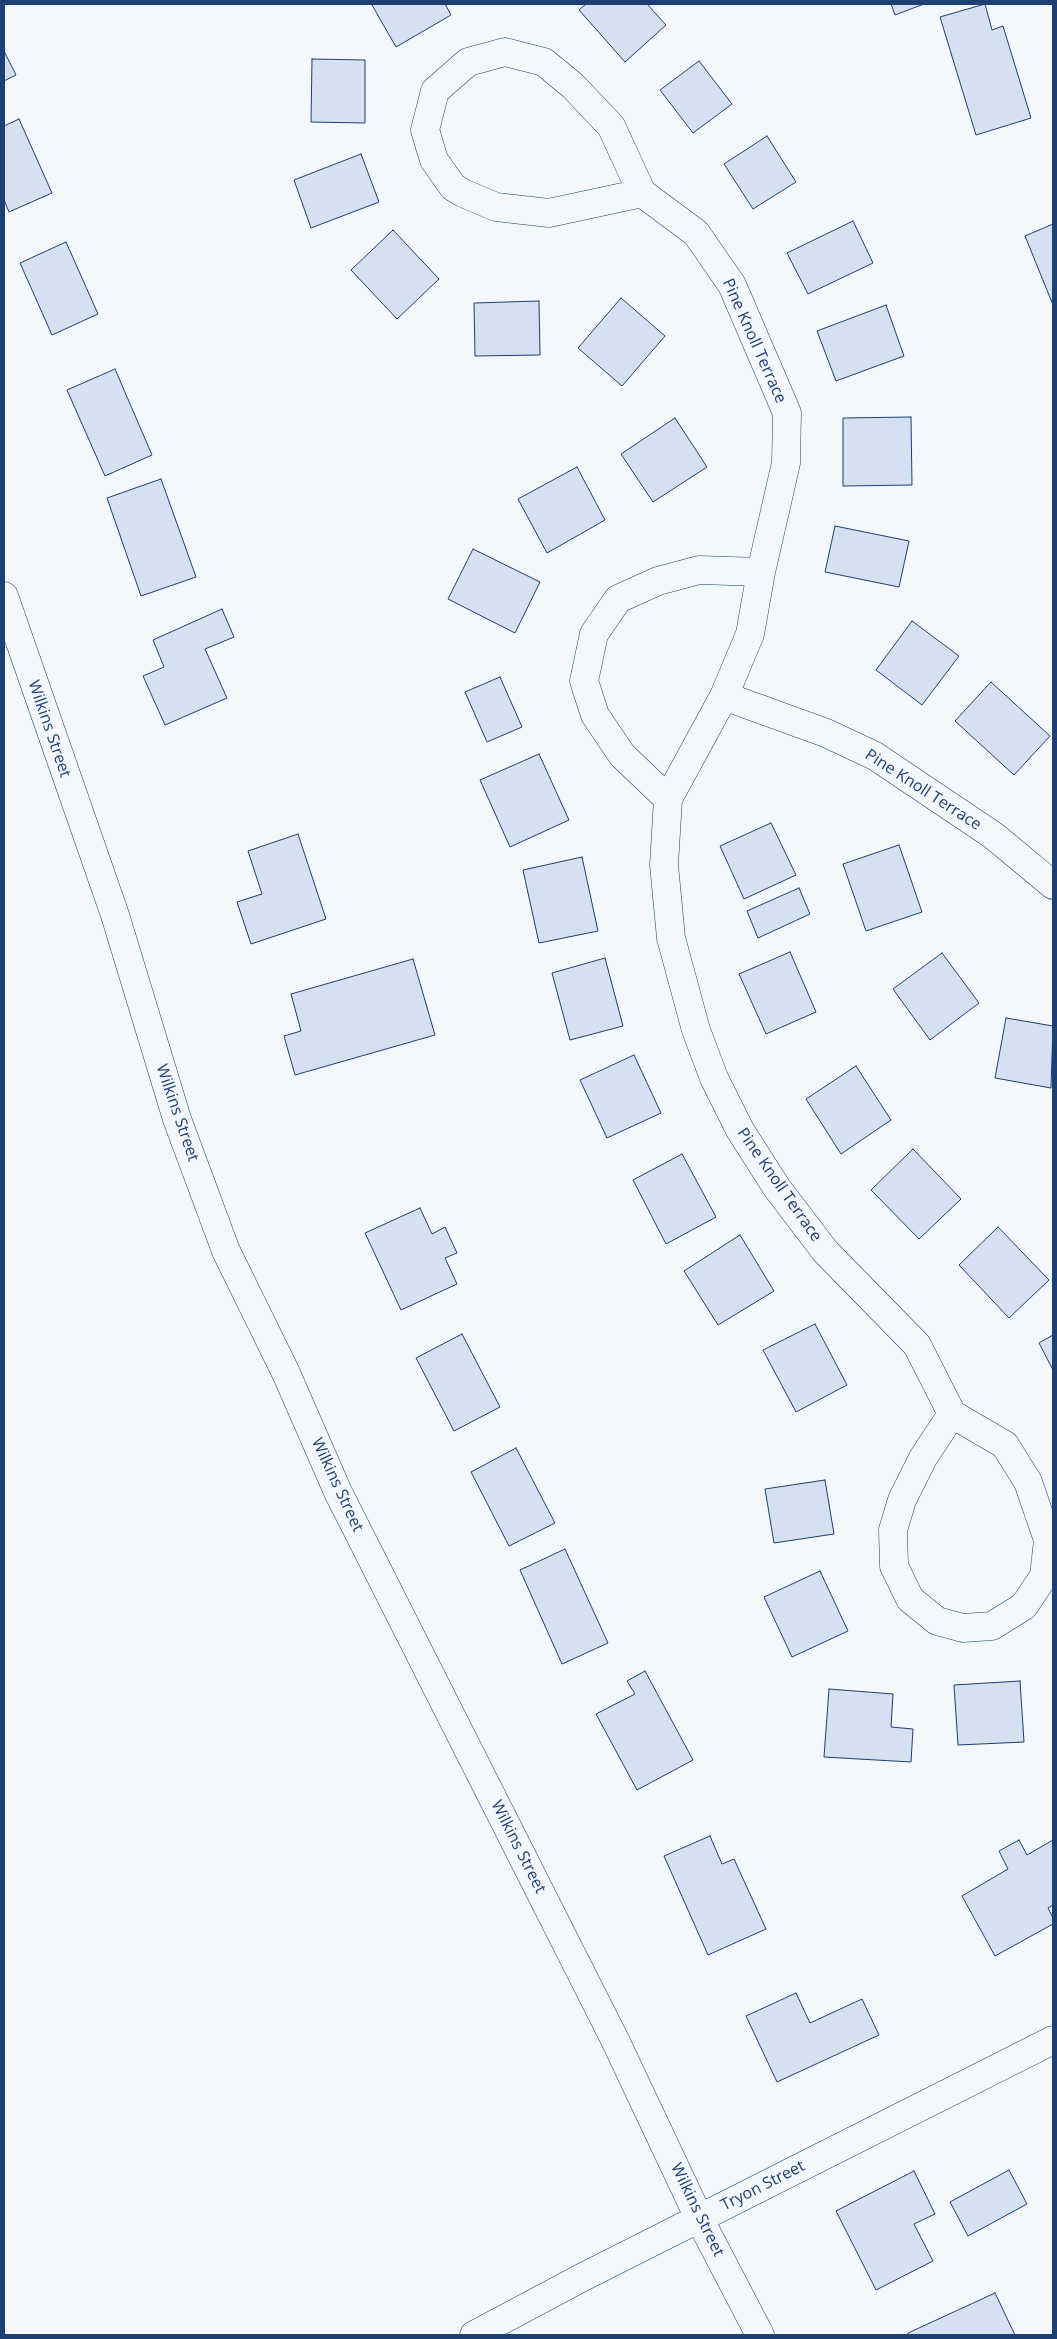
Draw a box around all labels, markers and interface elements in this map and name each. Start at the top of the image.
street label: Pine Knoll Terrace [718,276,790,406]
street label: Wilkins Street [23,678,75,780]
street label: Pine Knoll Terrace [861,745,985,835]
street label: Wilkins Street [151,1062,203,1164]
street label: Pine Knoll Terrace [733,1124,825,1246]
street label: Wilkins Street [307,1435,367,1535]
street label: Wilkins Street [486,1797,550,1897]
street label: Tryon Street [718,2157,808,2215]
street label: Wilkins Street [666,2160,728,2260]

